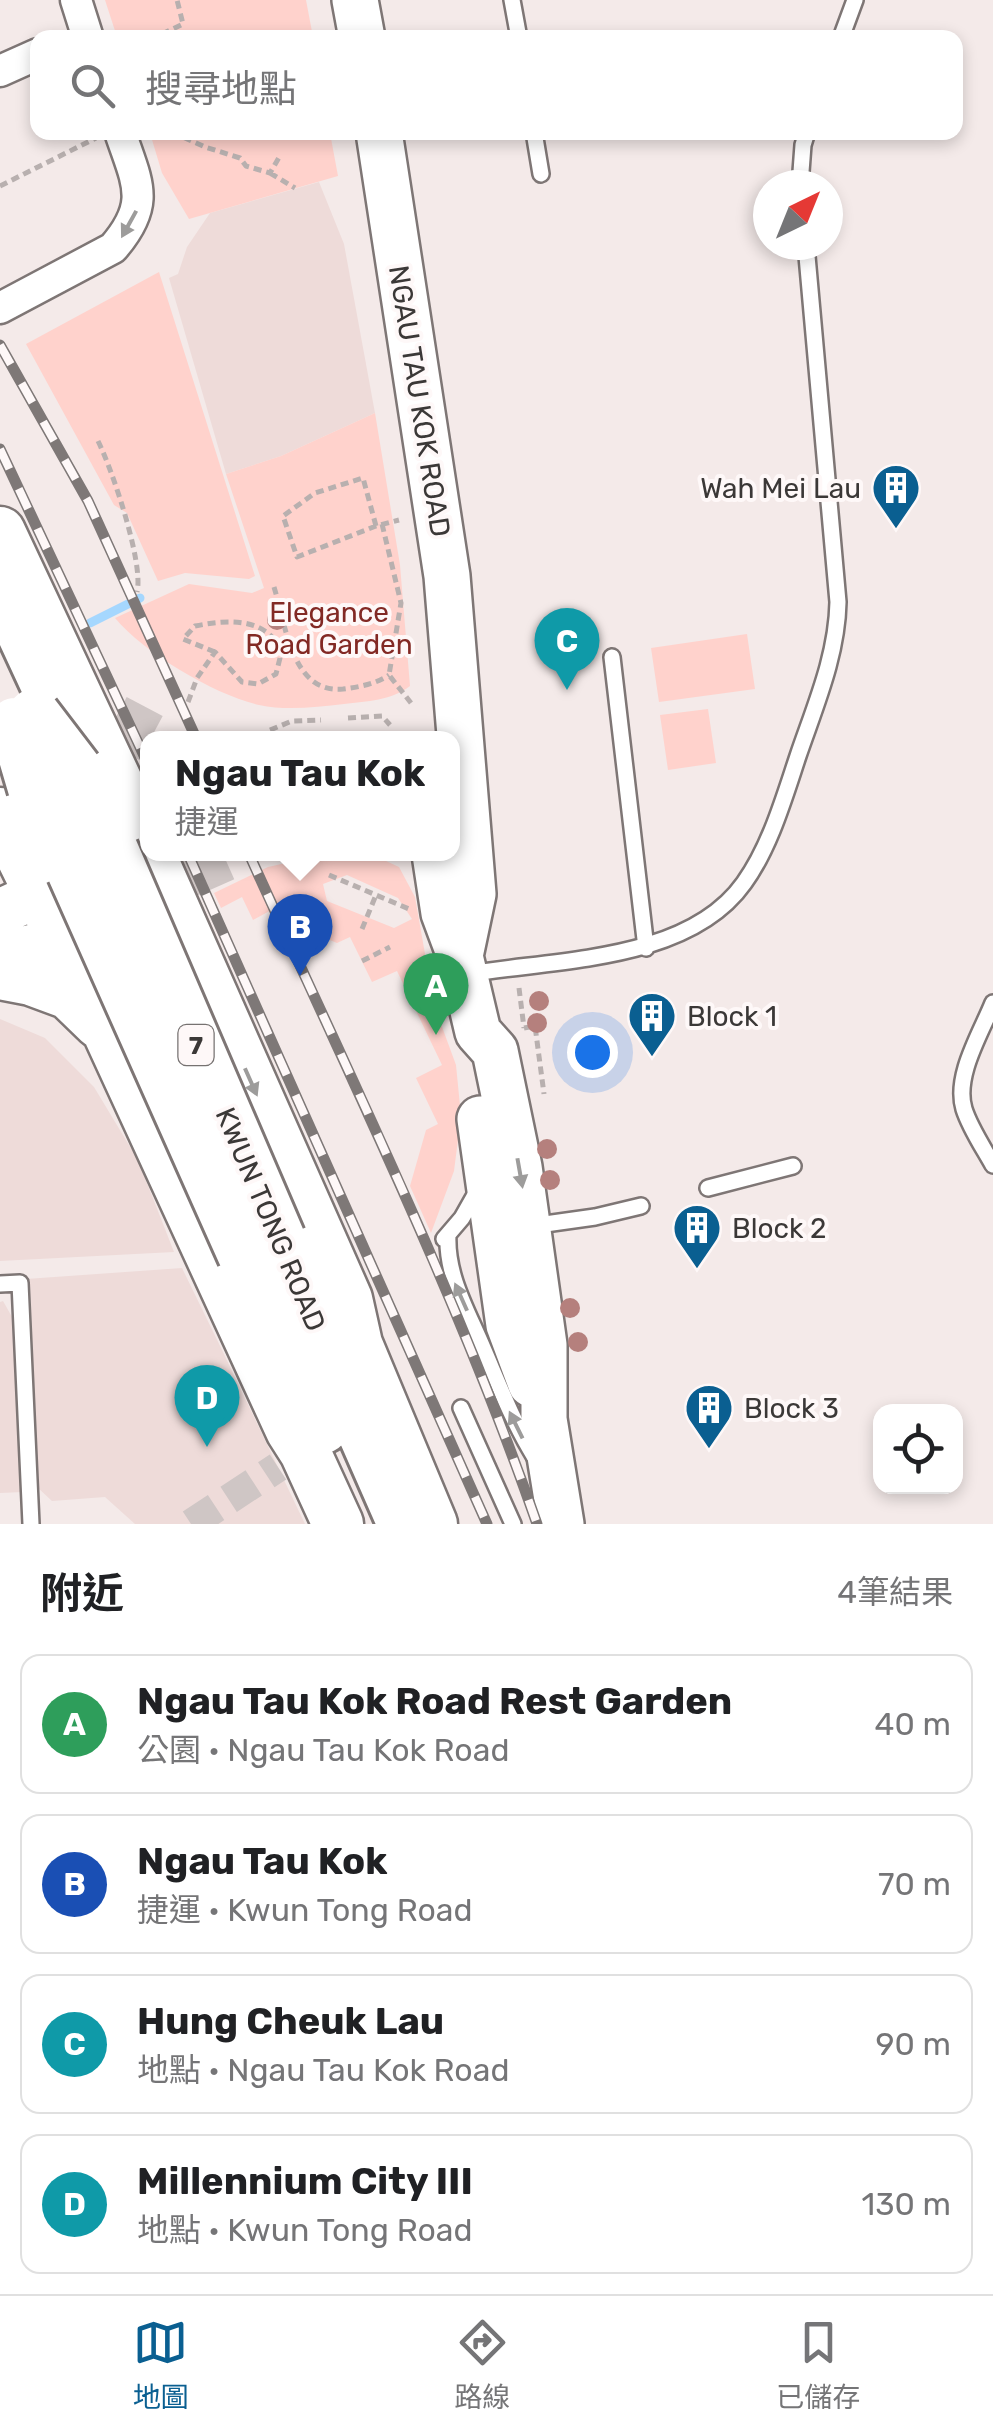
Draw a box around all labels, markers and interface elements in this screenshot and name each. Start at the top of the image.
search box [30,30,963,140]
icon: search [65,58,120,113]
text: 搜尋地點 [145,66,297,112]
north arrow [753,170,843,260]
one-way arrow [121,210,138,238]
street label: NGAU TAU KOK ROAD [382,263,457,539]
building icon: Wah Mei Lau [870,462,922,530]
place label: Wah Mei Lau [700,472,861,505]
park label: Elegance Road Garden [245,596,413,661]
pin: C [534,608,600,690]
popup [140,731,460,861]
text: Ngau Tau Kok [175,750,425,796]
text: 捷運 [175,803,239,841]
pin: B [268,894,332,976]
pin: A [404,952,468,1035]
building icon: Block 1 [626,990,678,1058]
place label: Block 1 [687,1000,777,1033]
road number: 7 [178,1025,214,1065]
your location [567,1027,618,1078]
one-way arrow [243,1068,259,1097]
street label: KWUN TONG ROAD [209,1102,333,1336]
one-way arrow [513,1158,528,1189]
building icon: Block 2 [671,1202,723,1270]
place label: Block 2 [732,1212,827,1245]
one-way arrow [453,1282,469,1312]
pin: D [174,1364,240,1447]
building icon: Block 3 [683,1382,735,1450]
place label: Block 3 [744,1392,839,1425]
map controls [873,1404,963,1494]
button: locate [873,1404,963,1494]
one-way arrow [508,1410,525,1439]
text: 附近 [40,1569,124,1619]
text: 4筆結果 [837,1573,953,1611]
text: Ngau Tau Kok Road Rest Garden [137,1678,732,1724]
text: A [63,1705,86,1743]
text: 40 m [875,1705,951,1743]
text: 公園 · Ngau Tau Kok Road [137,1731,509,1769]
text: Ngau Tau Kok [137,1838,387,1884]
text: B [63,1865,86,1903]
text: 70 m [878,1865,951,1903]
text: 捷運 · Kwun Tong Road [137,1891,472,1929]
text: Hung Cheuk Lau [137,1998,444,2044]
text: C [63,2025,86,2063]
text: 90 m [875,2025,951,2063]
text: 地點 · Ngau Tau Kok Road [137,2051,509,2089]
text: Millennium City III [137,2158,473,2204]
text: D [63,2185,86,2223]
text: 130 m [861,2185,951,2223]
text: 地點 · Kwun Tong Road [137,2211,472,2249]
tab: 地圖 [133,2315,189,2415]
tab: 路線 [454,2315,510,2415]
tab: 已儲存 [776,2315,860,2415]

